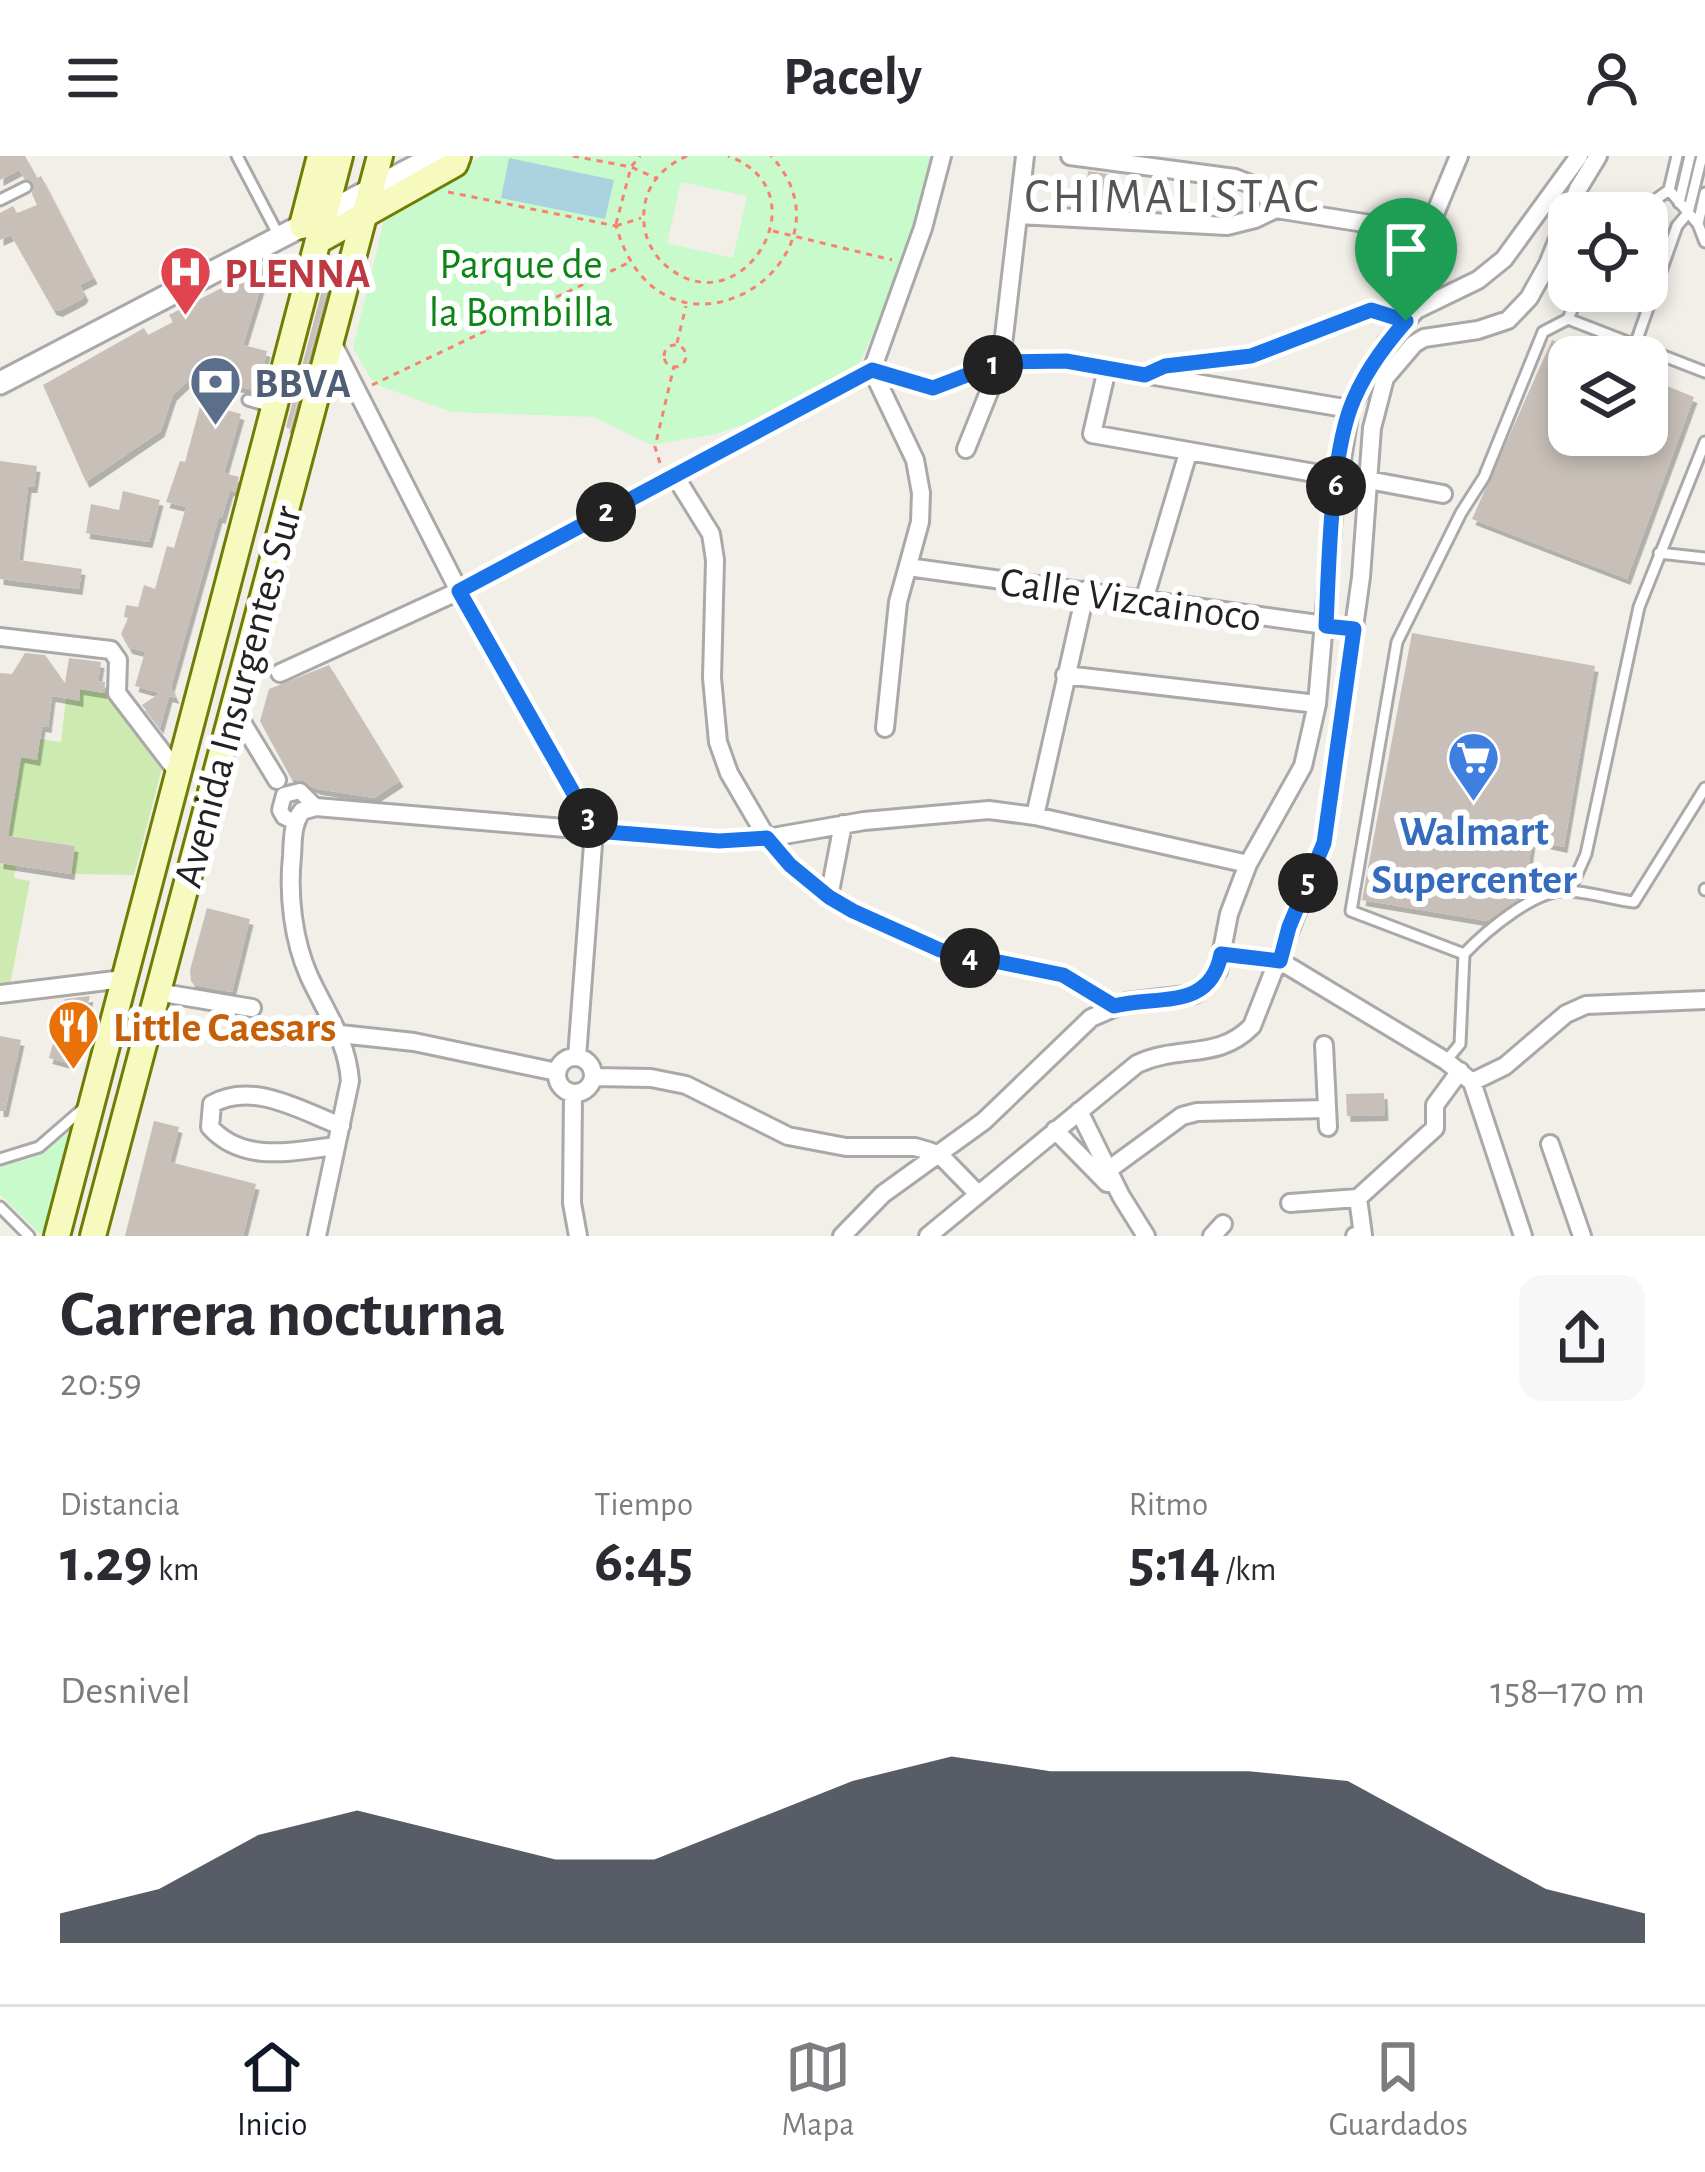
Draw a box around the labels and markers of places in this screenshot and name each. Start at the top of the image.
pin [1355,198,1457,321]
hospital icon: PLENNA [157,244,213,318]
place label: PLENNA [224,253,370,295]
pin: 1 [963,335,1023,395]
bank icon: BBVA [187,354,243,428]
place label: BBVA [254,363,351,405]
pin: 6 [1306,456,1366,516]
pin: 2 [576,482,636,542]
supermarket icon: Walmart Supercenter [1446,730,1502,804]
pin: 3 [558,788,618,848]
place label: Walmart Supercenter [1371,811,1577,901]
pin: 5 [1278,853,1338,913]
pin: 4 [940,928,1000,988]
restaurant icon: Little Caesars [46,998,102,1072]
place label: Little Caesars [113,1007,336,1049]

